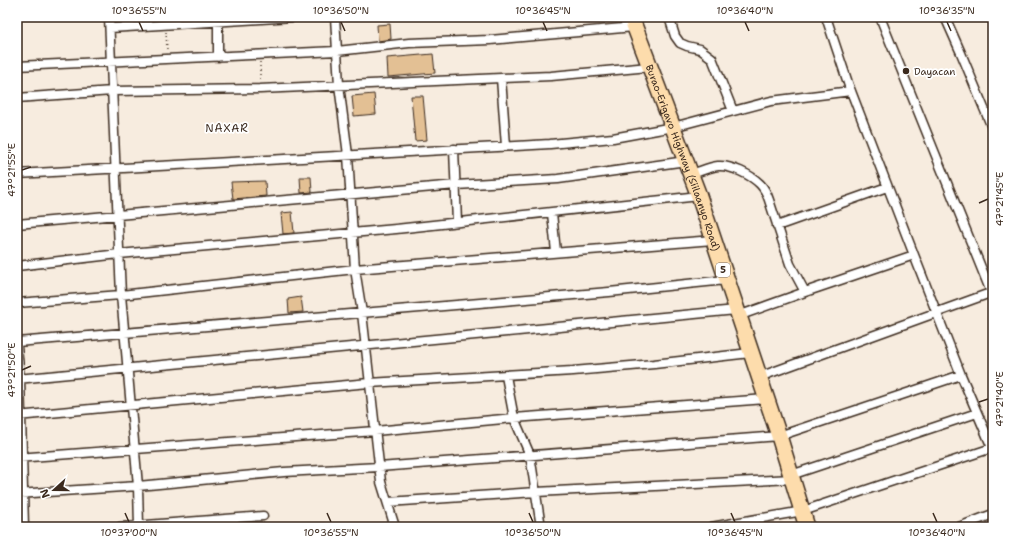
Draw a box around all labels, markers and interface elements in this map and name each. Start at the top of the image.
text: 10°36'55"N [111,4,167,17]
text: 10°36'50"N [313,4,369,17]
text: 10°36'45"N [515,4,571,17]
text: 10°36'40"N [717,4,773,17]
text: 10°36'35"N [919,4,975,17]
street label: Burao-Erigavo Highway (Siilaanyo Road) [643,63,723,253]
place label: Dayacan [914,65,955,78]
marker: Dayacan [901,66,911,76]
district label: NAXAR [205,121,249,136]
text: 47°21'55"E [5,143,18,197]
text: 47°21'45"E [993,172,1006,226]
road number: 5 [716,263,730,277]
text: 47°21'50"E [5,342,18,398]
text: 47°21'40"E [993,371,1006,427]
north arrow [34,470,74,510]
text: N [36,486,54,500]
text: 10°37'00"N [100,526,158,539]
text: 10°36'55"N [303,526,359,539]
text: 10°36'50"N [505,526,561,539]
text: 10°36'45"N [707,526,763,539]
text: 10°36'40"N [909,526,965,539]

